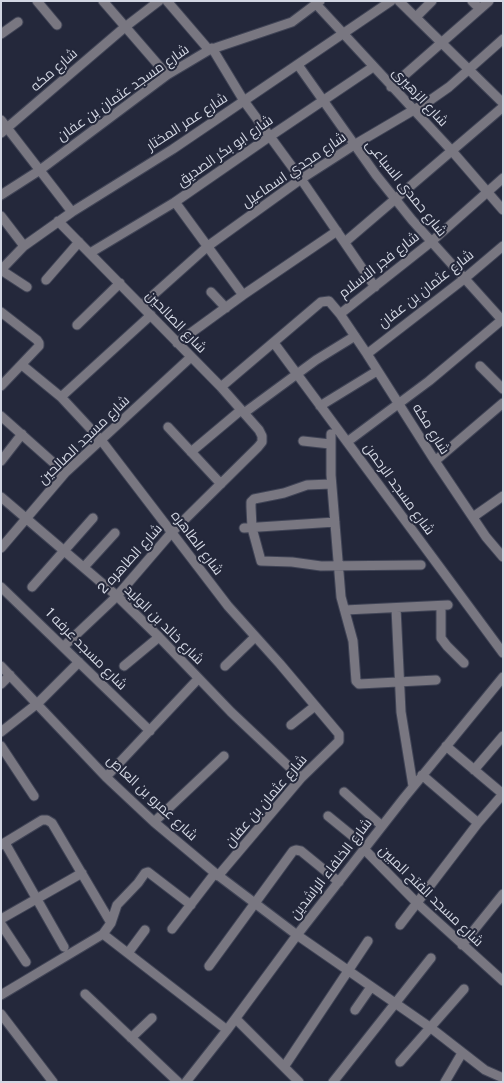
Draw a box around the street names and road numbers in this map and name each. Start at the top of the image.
street label: شارع مسجد عثمان بن عفان [54,41,192,145]
street label: شارع مكه [27,45,81,95]
street label: شارع الزهيرى [389,64,451,130]
street label: شارع عمر المختار [143,90,231,154]
street label: شارع ابو بكر الصديق [174,112,276,190]
street label: شارع مجدي اسماعيل [239,129,349,211]
street label: شارع حمدى السباعى [362,136,450,240]
street label: شارع فجر الاسلام [335,228,423,302]
street label: شارع عثمان بن عفان [375,246,477,332]
street label: شارع الصالحين [142,287,210,357]
street label: شارع مسجد الصالحين [35,392,133,488]
street label: شارع مكه [409,400,453,458]
street label: شارع مسجد الرحمن [360,440,438,538]
street label: شارع الطاهره [167,507,227,579]
street label: شارع الطاهره 2 [94,521,166,597]
street label: شارع خالد بن الوليد [121,582,207,668]
street label: شارع مسجد عرفه 1 [42,605,130,693]
street label: شارع عثمان بن عفان [221,751,311,851]
street label: شارع عمرو بن العاص [103,752,201,844]
street label: شارع الخلفاء الراشدين [286,815,376,923]
street label: شارع مسجد الفتح المبين [375,842,487,950]

